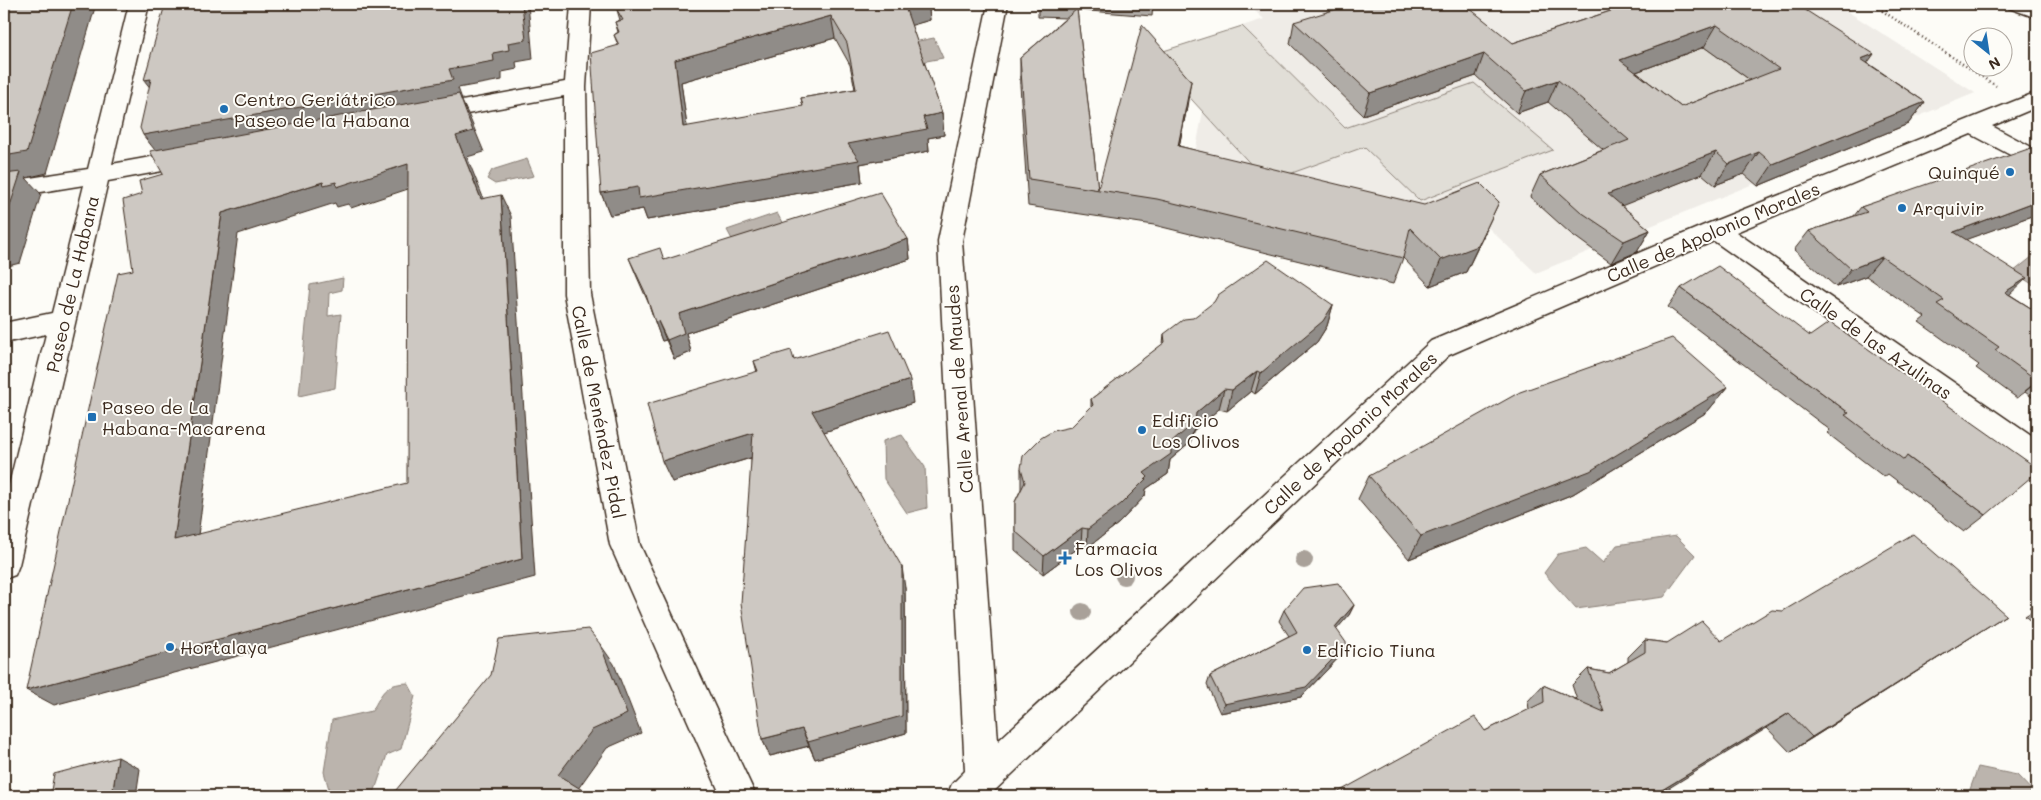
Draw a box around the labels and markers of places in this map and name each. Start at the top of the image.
place label: Centro Geriátrico Paseo de la Habana [234,87,410,132]
marker: Centro Geriátrico Paseo de la Habana [218,103,230,115]
place label: Quinqué [1928,160,2000,184]
marker: Quinqué [2004,166,2016,178]
place label: Arquivir [1912,196,1984,220]
marker: Arquivir [1896,202,1908,214]
place label: Paseo de La Habana-Macarena [102,395,266,440]
place label: Edificio Los Olivos [1152,408,1240,453]
marker: Paseo de La Habana-Macarena [86,411,98,423]
marker: Edificio Los Olivos [1136,424,1148,436]
place label: Farmacia Los Olivos [1075,536,1163,581]
marker: Farmacia Los Olivos [1059,552,1071,564]
place label: Hortalaya [180,635,268,659]
place label: Edificio Tiuna [1317,638,1436,662]
marker: Hortalaya [164,641,176,653]
marker: Edificio Tiuna [1301,644,1313,656]

